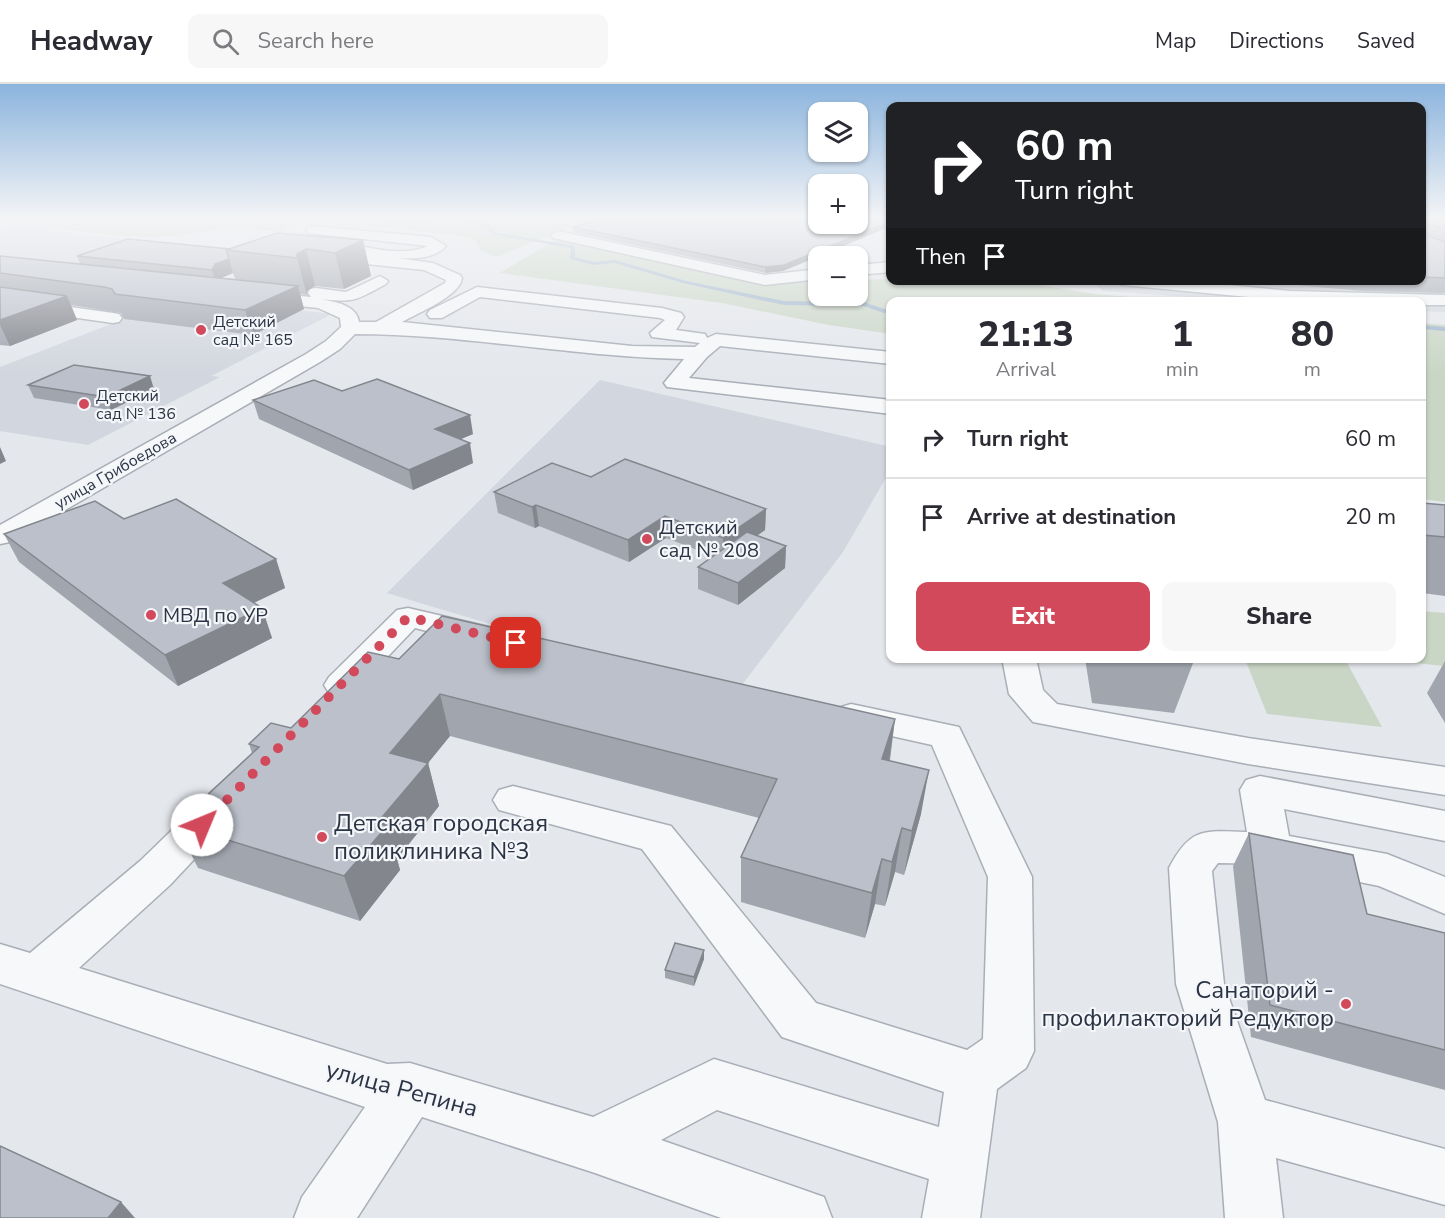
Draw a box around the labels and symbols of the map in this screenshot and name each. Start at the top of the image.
place label: Детский сад № 165 [213,311,293,351]
marker: Детский сад № 165 [194,323,208,337]
place label: Детский сад № 136 [96,385,176,425]
marker: Детский сад № 136 [77,397,91,411]
street label: улица Грибоедова [50,427,181,515]
place label: Детский сад № 208 [659,514,759,564]
marker: Детский сад № 208 [640,532,654,546]
place label: МВД по УР [163,602,268,629]
marker: МВД по УР [144,608,158,622]
pin [490,617,541,668]
position arrow [170,793,234,857]
place label: Детская городская поликлиника №3 [334,807,548,867]
marker: Детская городская поликлиника №3 [315,830,329,844]
place label: Санаторий - профилакторий Редуктор [1041,974,1334,1034]
marker: Санаторий - профилакторий Редуктор [1339,997,1353,1011]
street label: улица Репина [323,1053,481,1125]

